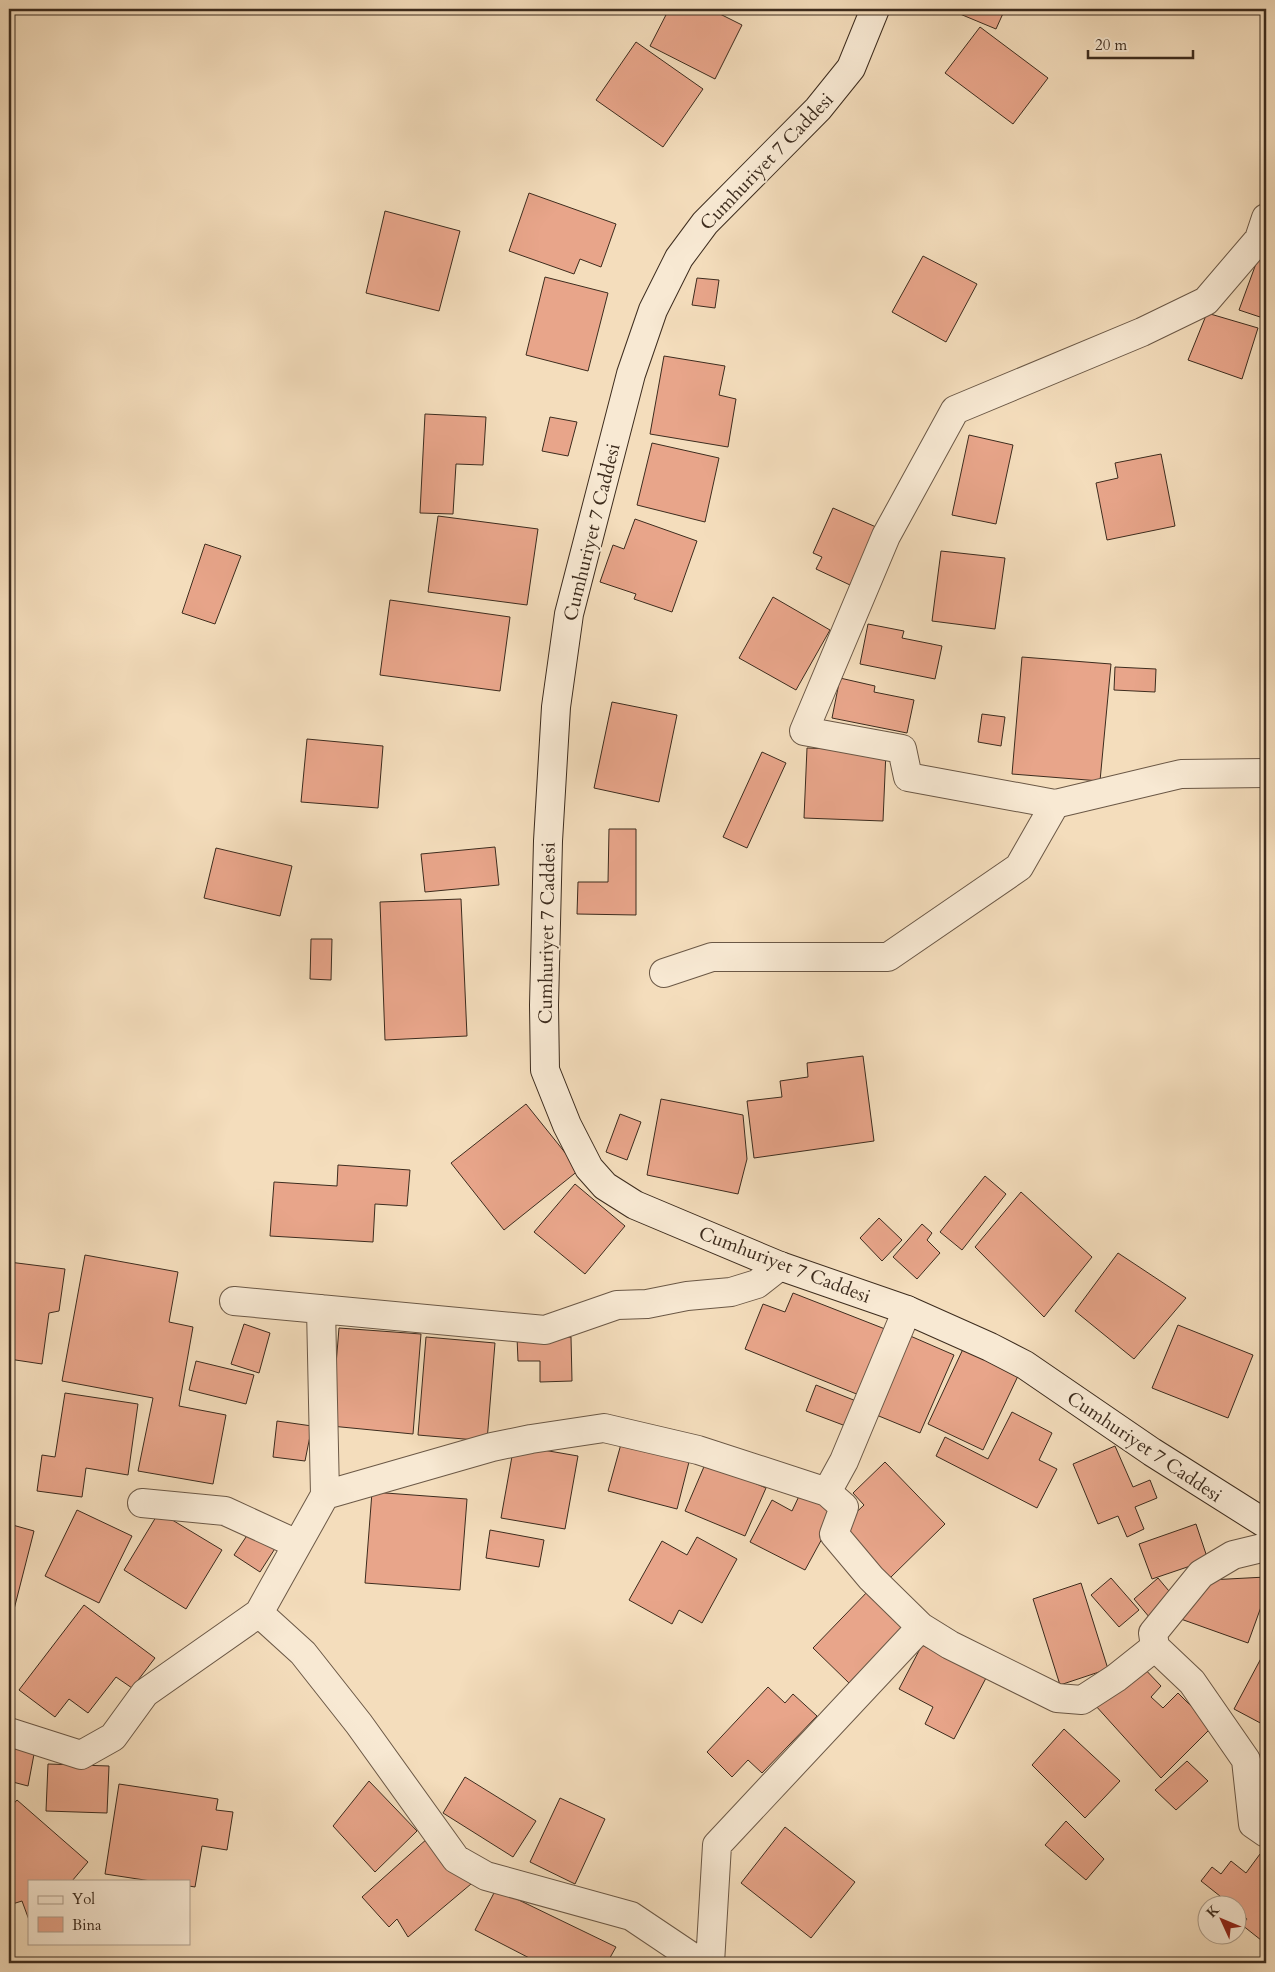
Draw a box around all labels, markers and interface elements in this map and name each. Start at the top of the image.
scale bar [1088,28,1192,60]
text: 20 m [1095,35,1127,55]
street label: Cumhuriyet 7 Caddesi [694,87,839,236]
street label: Cumhuriyet 7 Caddesi [557,441,627,624]
street label: Cumhuriyet 7 Caddesi [532,842,562,1024]
street label: Cumhuriyet 7 Caddesi [695,1220,874,1310]
street label: Cumhuriyet 7 Caddesi [1062,1385,1227,1509]
legend [28,1880,190,1944]
text: Yol [72,1889,95,1909]
north arrow [1198,1894,1248,1944]
text: K [1202,1900,1224,1922]
text: Bina [72,1915,102,1935]

